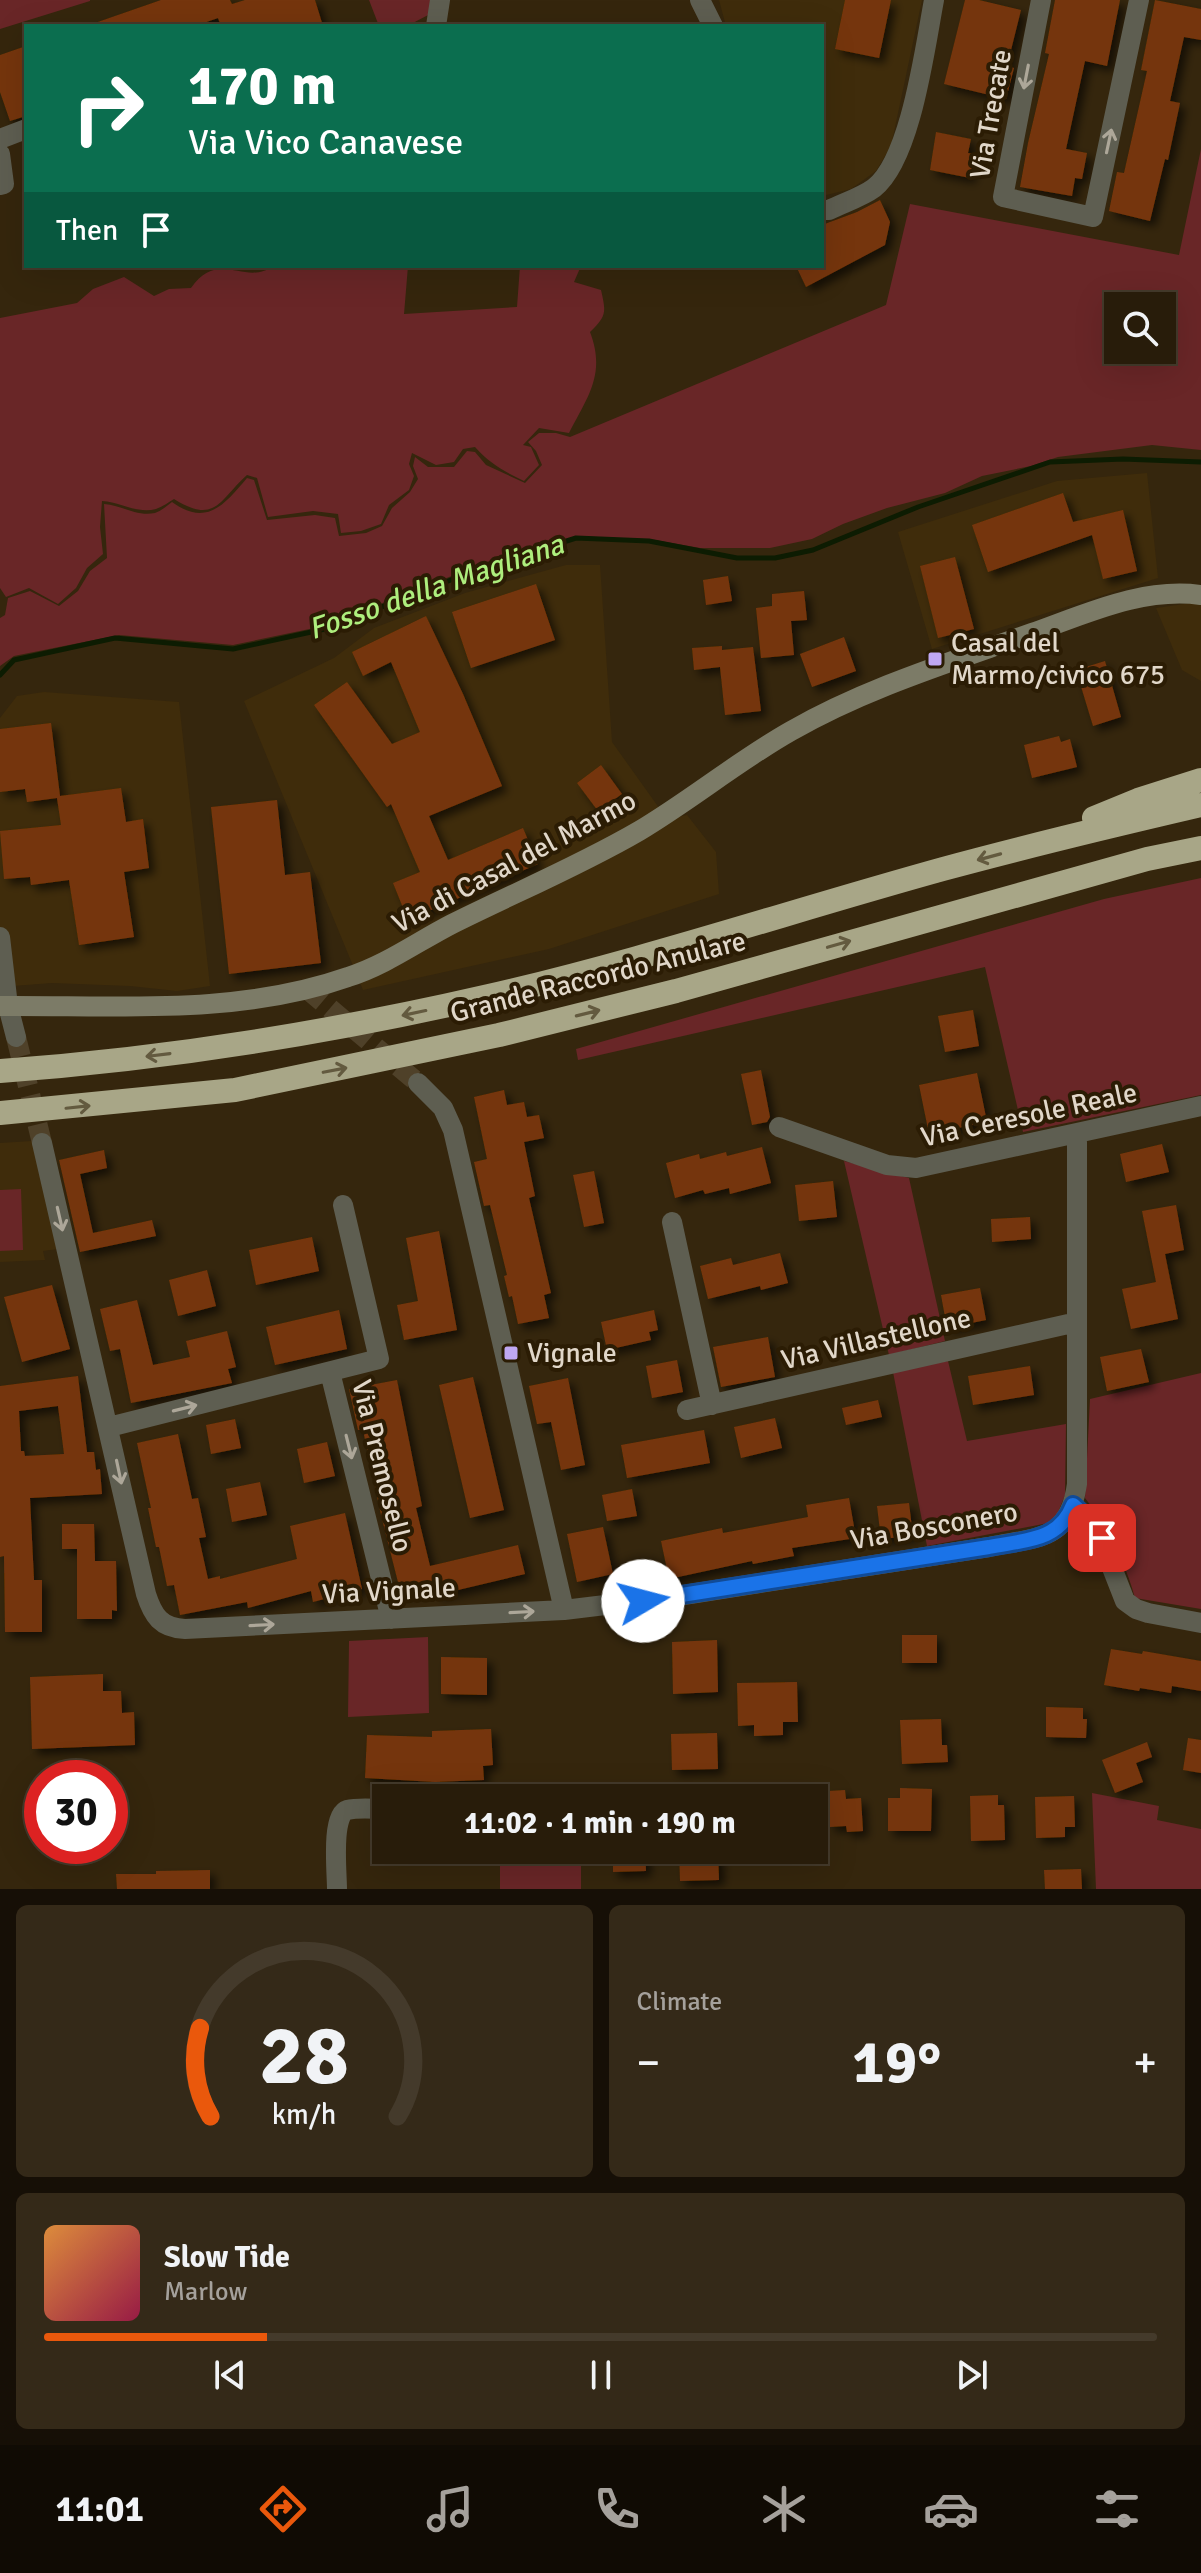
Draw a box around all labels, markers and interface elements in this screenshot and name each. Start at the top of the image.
street label: Via Trecate [963,47,1019,181]
text: 170 m [188,51,336,120]
icon: right [56,56,160,160]
one-way arrow [1017,63,1032,89]
text: Via Vico Canavese [188,120,463,165]
one-way arrow [1102,128,1117,154]
icon: arrive [134,208,178,252]
text: Then [56,212,118,249]
map controls [1104,292,1176,364]
button: search [1104,292,1176,364]
water label: Fosso della Magliana [303,526,569,648]
place label: Casal del Marmo/civico 675 [951,626,1165,692]
marker: Casal del Marmo/civico 675 [926,650,944,668]
street label: Via di Casal del Marmo [386,783,642,941]
one-way arrow [977,850,1003,865]
street label: Grande Raccordo Anulare [447,924,749,1030]
one-way arrow [826,936,852,951]
one-way arrow [575,1004,601,1019]
one-way arrow [402,1006,427,1021]
one-way arrow [146,1048,171,1063]
one-way arrow [322,1062,347,1077]
street label: Via Ceresole Reale [918,1075,1140,1155]
one-way arrow [64,1099,91,1114]
one-way arrow [53,1206,68,1231]
street label: Via Villastellone [778,1301,974,1377]
place label: Vignale [527,1336,617,1370]
marker: Vignale [502,1344,520,1362]
street label: Via Premosello [344,1376,420,1556]
one-way arrow [171,1400,197,1415]
one-way arrow [342,1434,357,1460]
one-way arrow [112,1459,127,1485]
street label: Via Bosconero [848,1495,1020,1557]
pin [1068,1504,1136,1572]
icon: arrive [1080,1516,1124,1560]
position arrow [601,1559,685,1643]
street label: Via Vignale [321,1571,457,1611]
one-way arrow [508,1605,535,1620]
one-way arrow [248,1618,275,1633]
speed limit sign: 30 [24,1760,128,1864]
text: 11:02 · 1 min · 190 m [464,1805,736,1842]
text: Climate [637,1986,722,2018]
text: 28 [259,2005,349,2107]
text: 19° [852,2026,941,2100]
text: − [637,2036,660,2090]
text: + [1133,2036,1157,2090]
text: km/h [272,2097,337,2132]
text: Slow Tide [164,2239,290,2276]
text: Marlow [164,2276,247,2308]
icon: previous [208,2353,252,2397]
icon: pause [579,2353,623,2397]
icon: next [950,2353,994,2397]
icon: directions [255,2481,311,2537]
icon: music [422,2481,478,2537]
icon: phone [589,2481,645,2537]
icon: climate [756,2481,812,2537]
icon: car [923,2481,979,2537]
icon: filters [1089,2481,1145,2537]
text: 11:01 [55,2487,144,2532]

